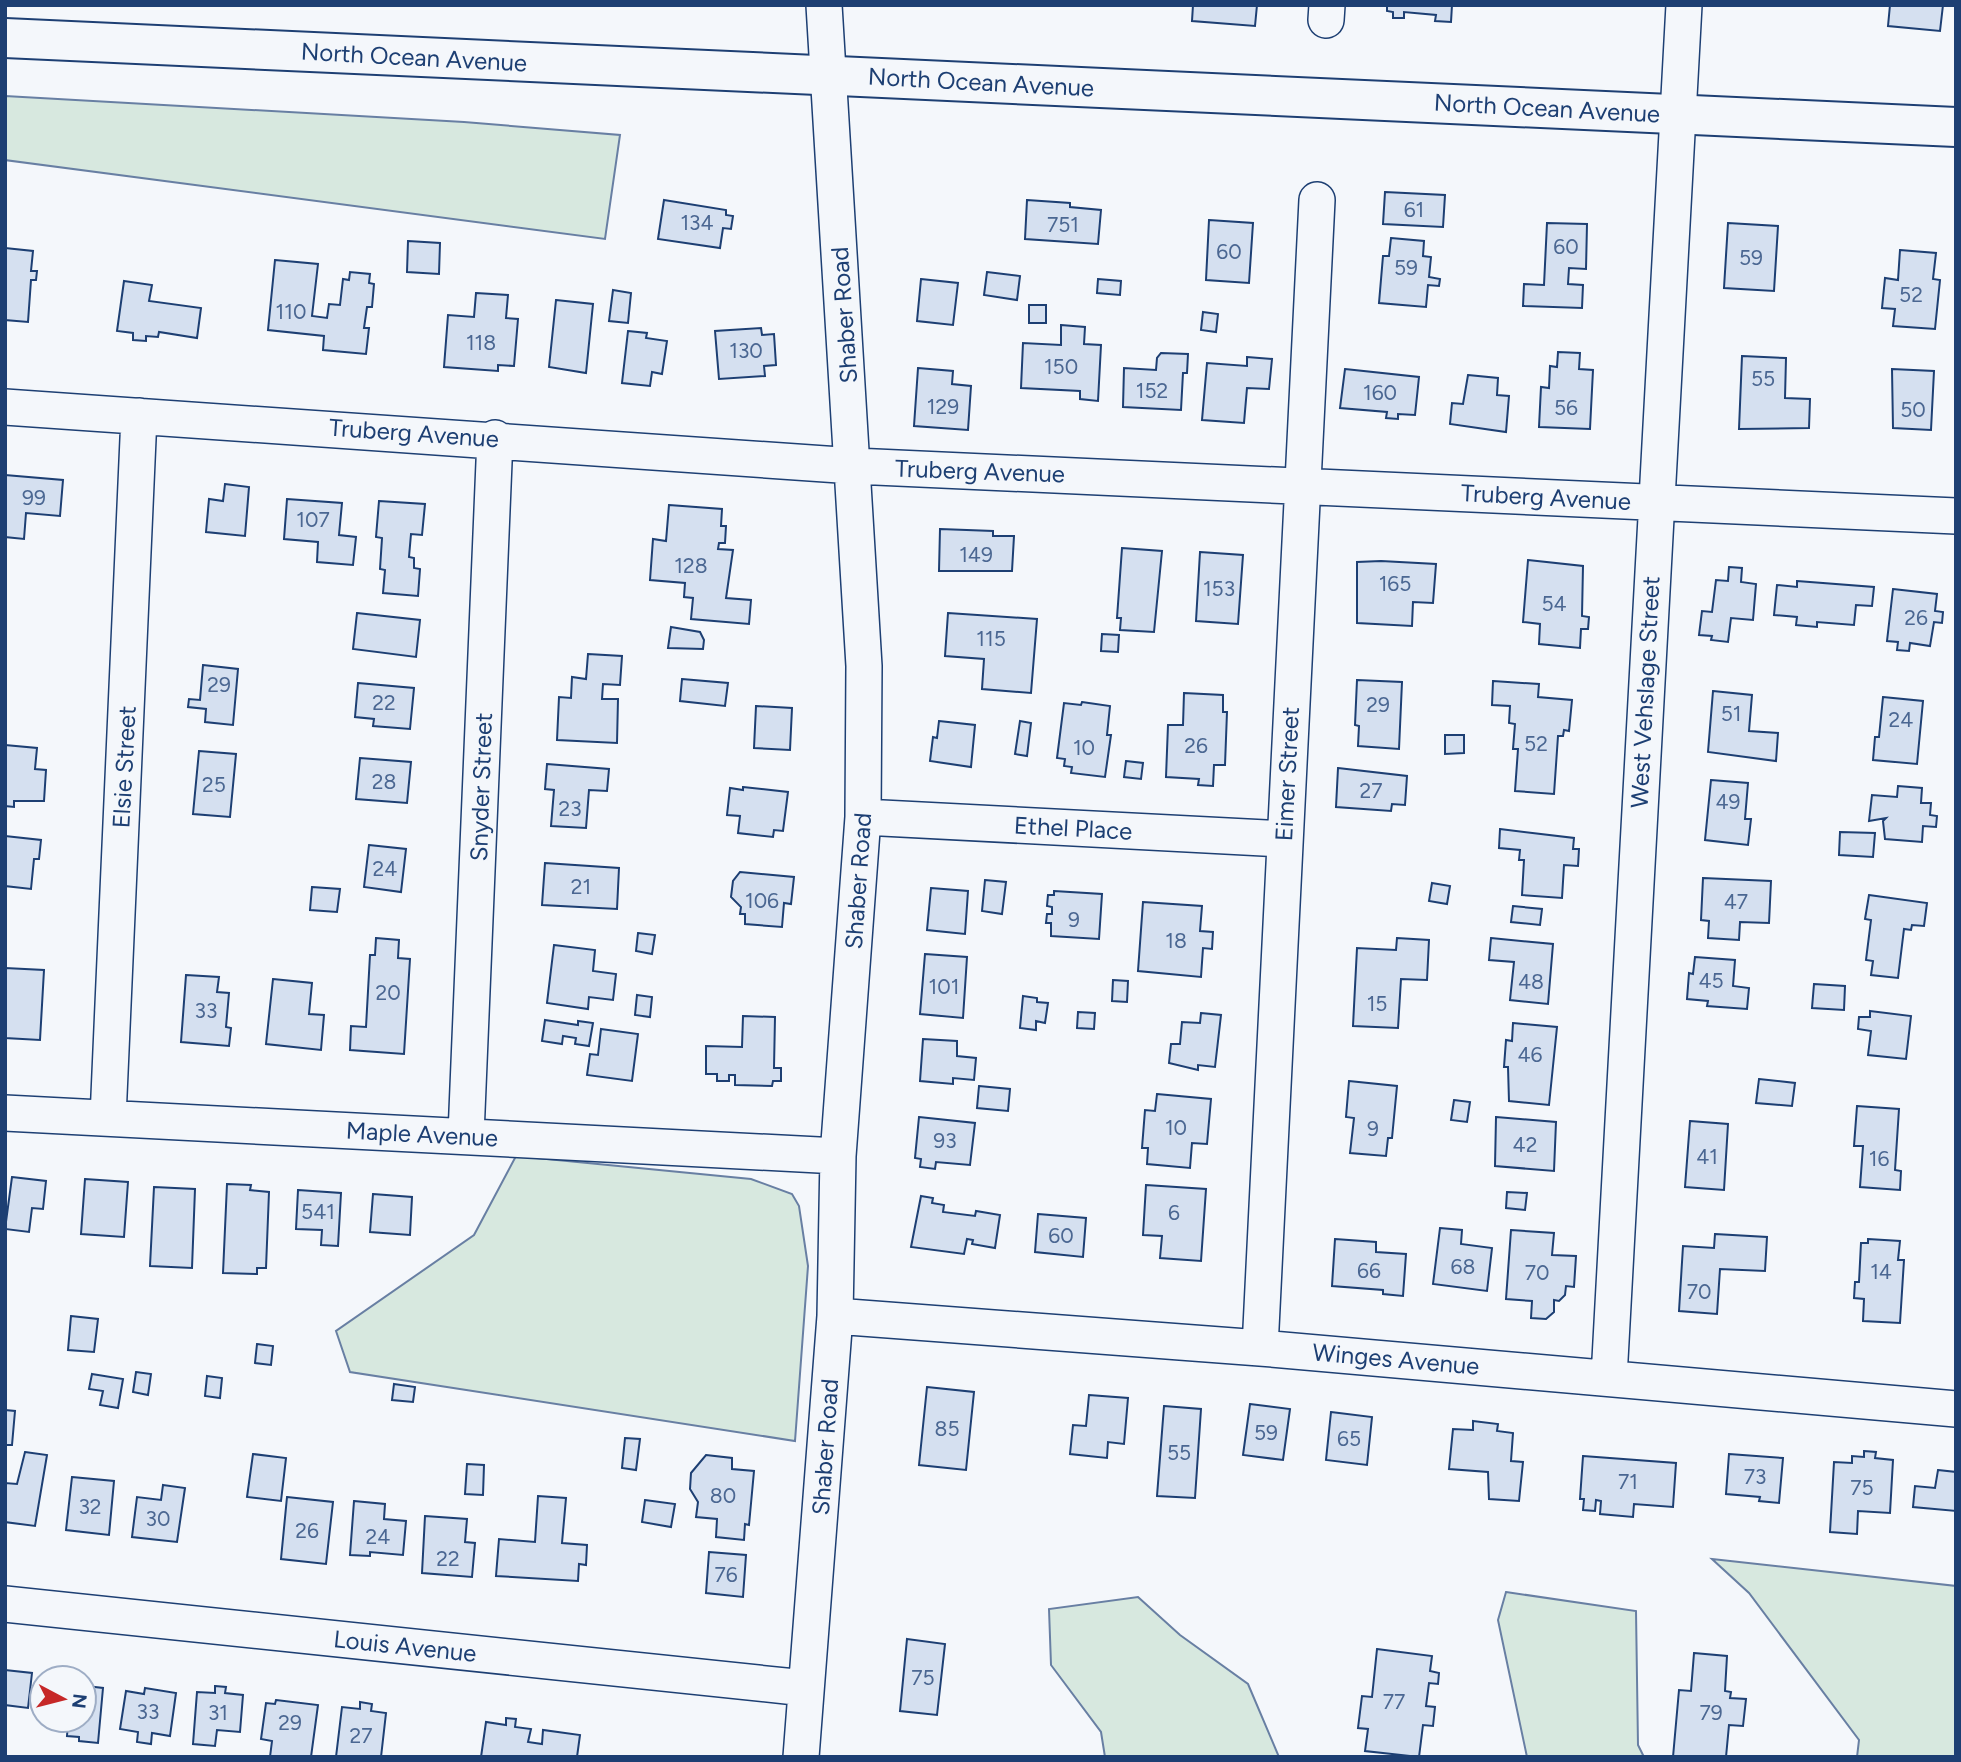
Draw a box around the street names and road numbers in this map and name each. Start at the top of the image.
street label: North Ocean Avenue [300,37,528,77]
street label: North Ocean Avenue [867,62,1095,102]
street label: North Ocean Avenue [1433,88,1661,128]
street label: Shaber Road [825,246,863,384]
street label: Truberg Avenue [328,413,500,453]
street label: Truberg Avenue [894,454,1066,488]
street label: Truberg Avenue [1460,478,1632,516]
street label: West Vehslage Street [1624,575,1666,809]
street label: Elsie Street [106,705,142,829]
street label: Eimer Street [1269,706,1305,842]
street label: Snyder Street [464,712,498,862]
street label: Ethel Place [1013,810,1133,846]
street label: Shaber Road [839,812,877,950]
street label: Maple Avenue [345,1116,499,1152]
street label: Winges Avenue [1311,1337,1481,1381]
street label: Shaber Road [806,1378,844,1516]
street label: Louis Avenue [332,1624,478,1668]

